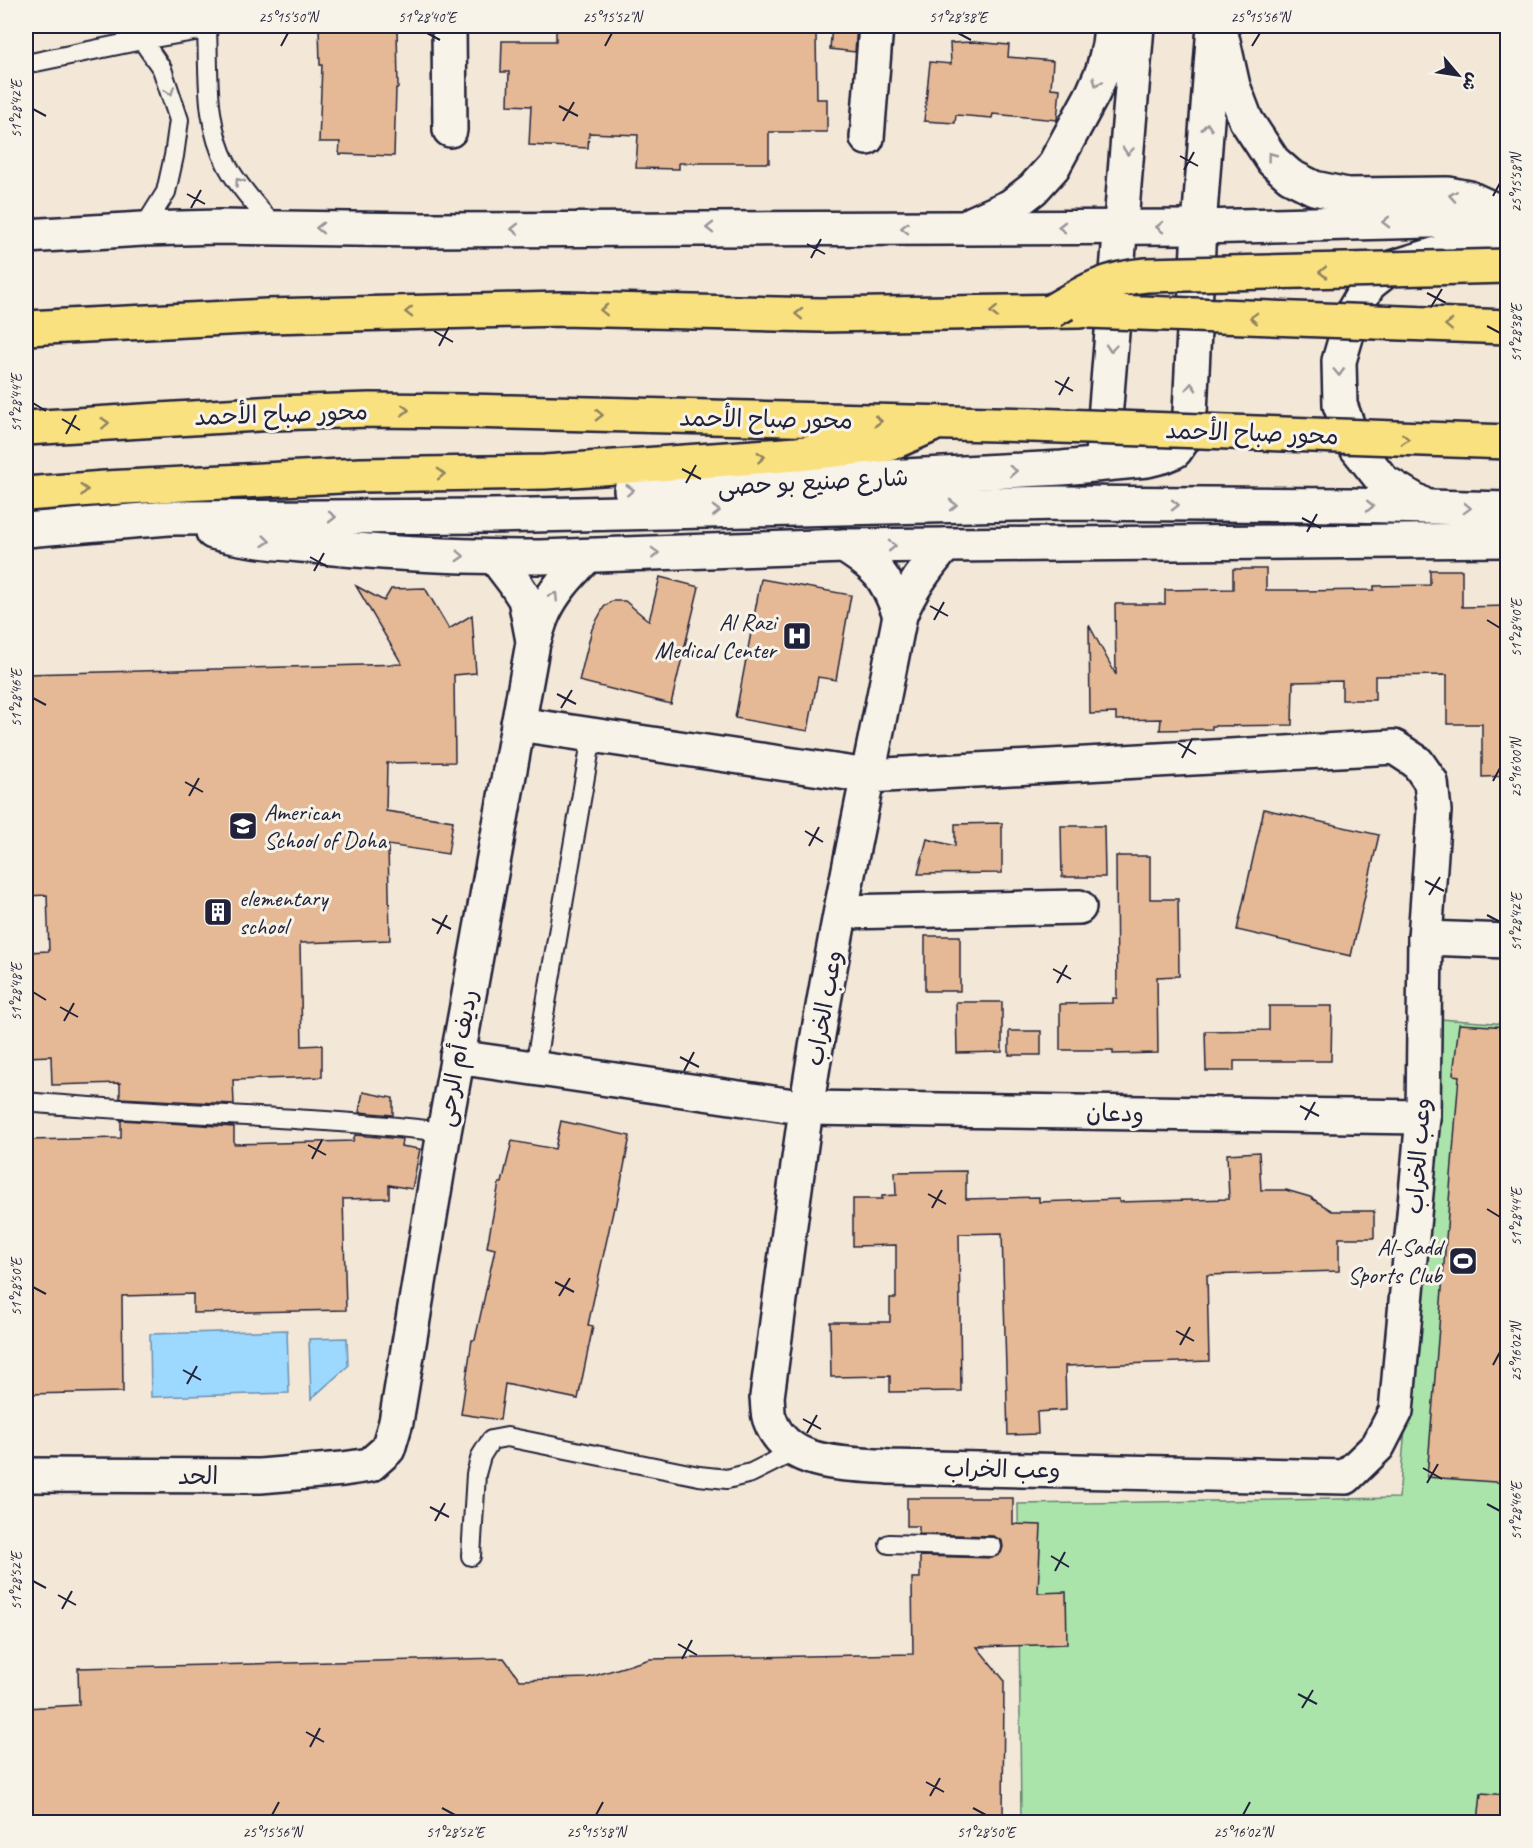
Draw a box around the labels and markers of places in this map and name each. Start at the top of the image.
place label: Al Razi Medical Center [655,607,778,665]
hospital icon: Al Razi Medical Center [781,620,813,652]
place label: American School of Doha [264,797,387,855]
school or university icon: American School of Doha [227,810,259,842]
place label: elementary school [239,883,329,941]
building icon: elementary school [202,896,234,928]
place label: Al-Sadd Sports Club [1348,1232,1446,1290]
sports icon: Al-Sadd Sports Club [1447,1245,1479,1277]

